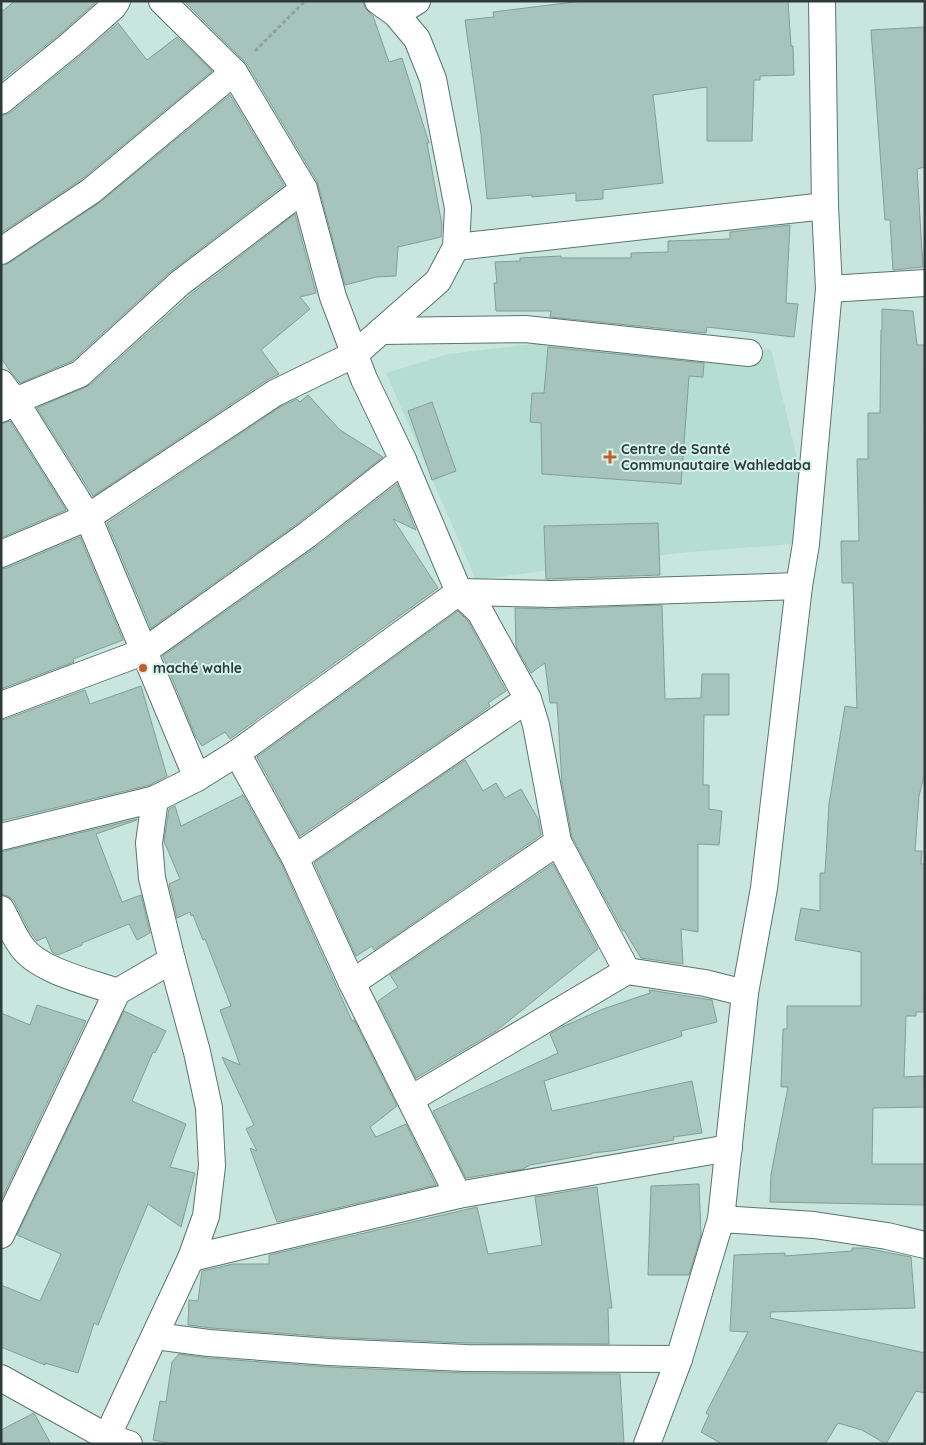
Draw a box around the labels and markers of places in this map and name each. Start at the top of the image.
place label: Centre de Santé Communautaire Wahledaba [621,440,811,474]
marker: Centre de Santé Communautaire Wahledaba [603,450,617,464]
place label: maché wahle [153,659,242,677]
marker: maché wahle [137,662,149,674]

